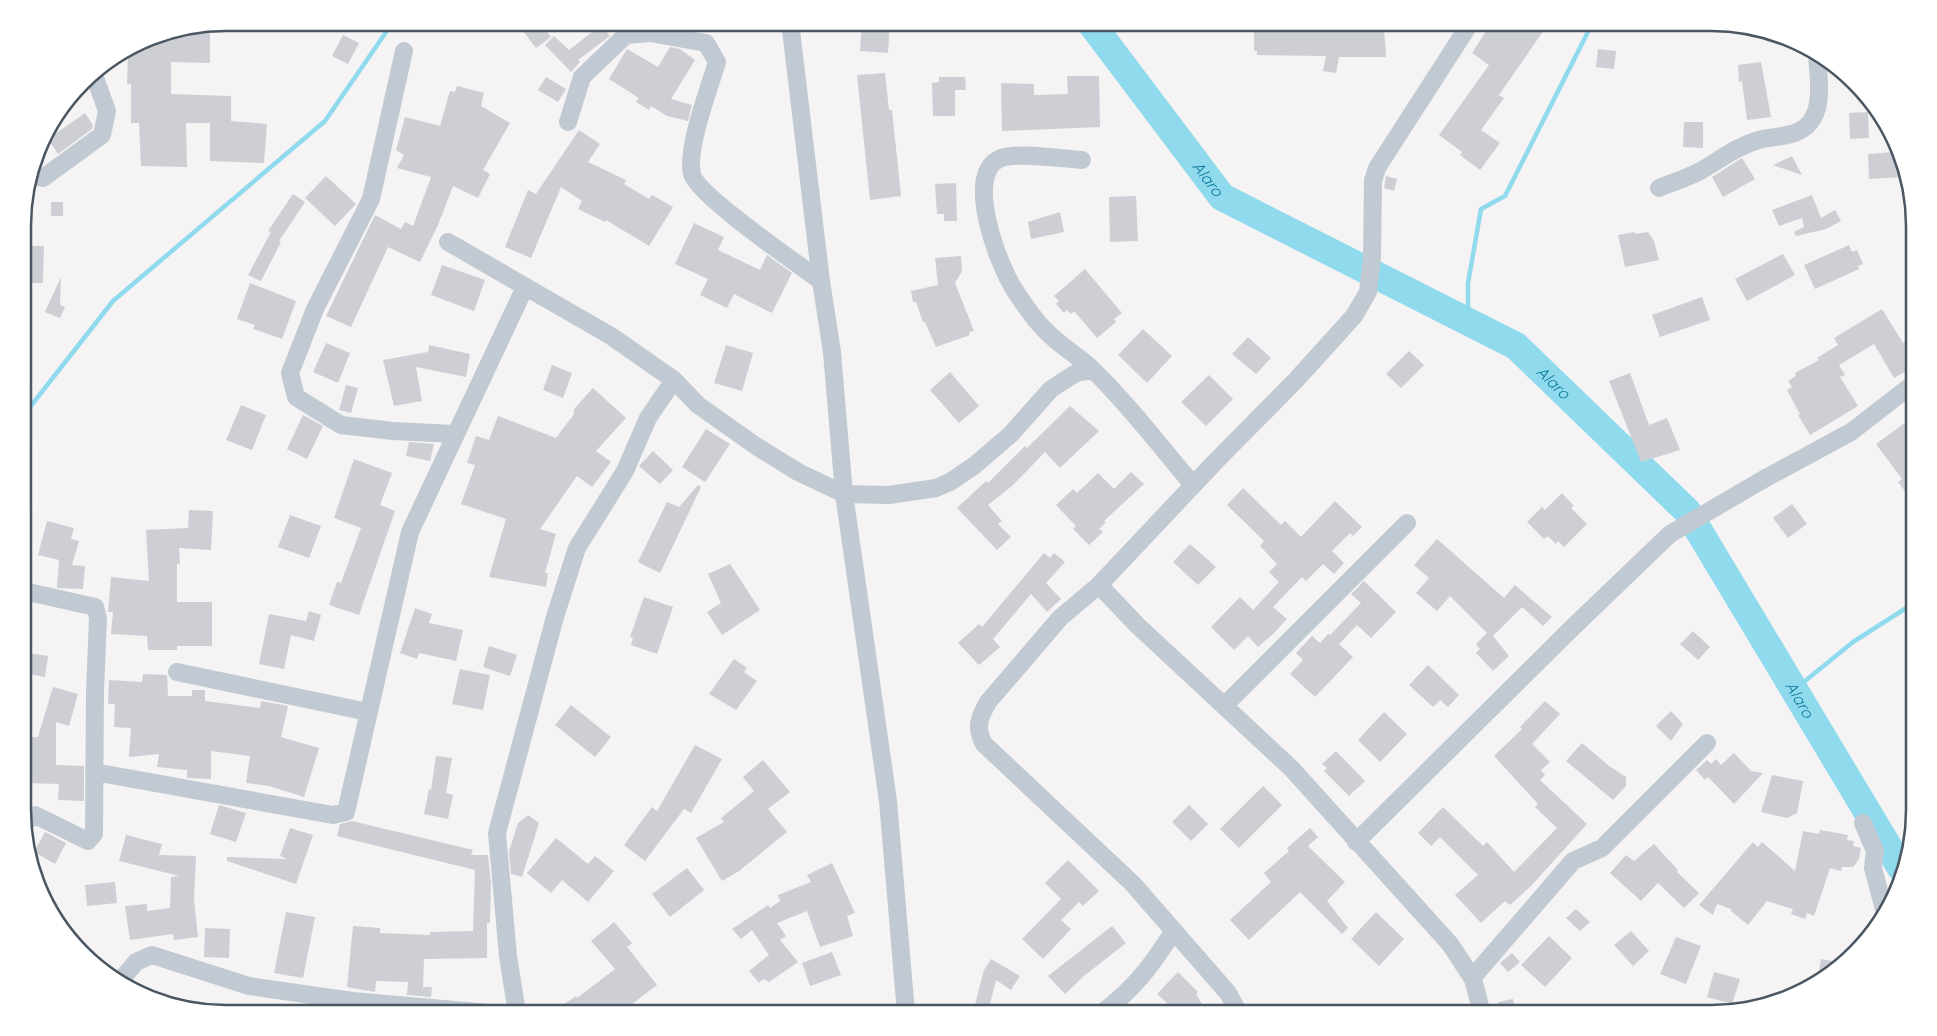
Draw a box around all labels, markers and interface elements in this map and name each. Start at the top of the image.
water label: Alaro [1188,157,1229,201]
water label: Alaro [1533,361,1576,404]
water label: Alaro [1781,677,1819,722]

